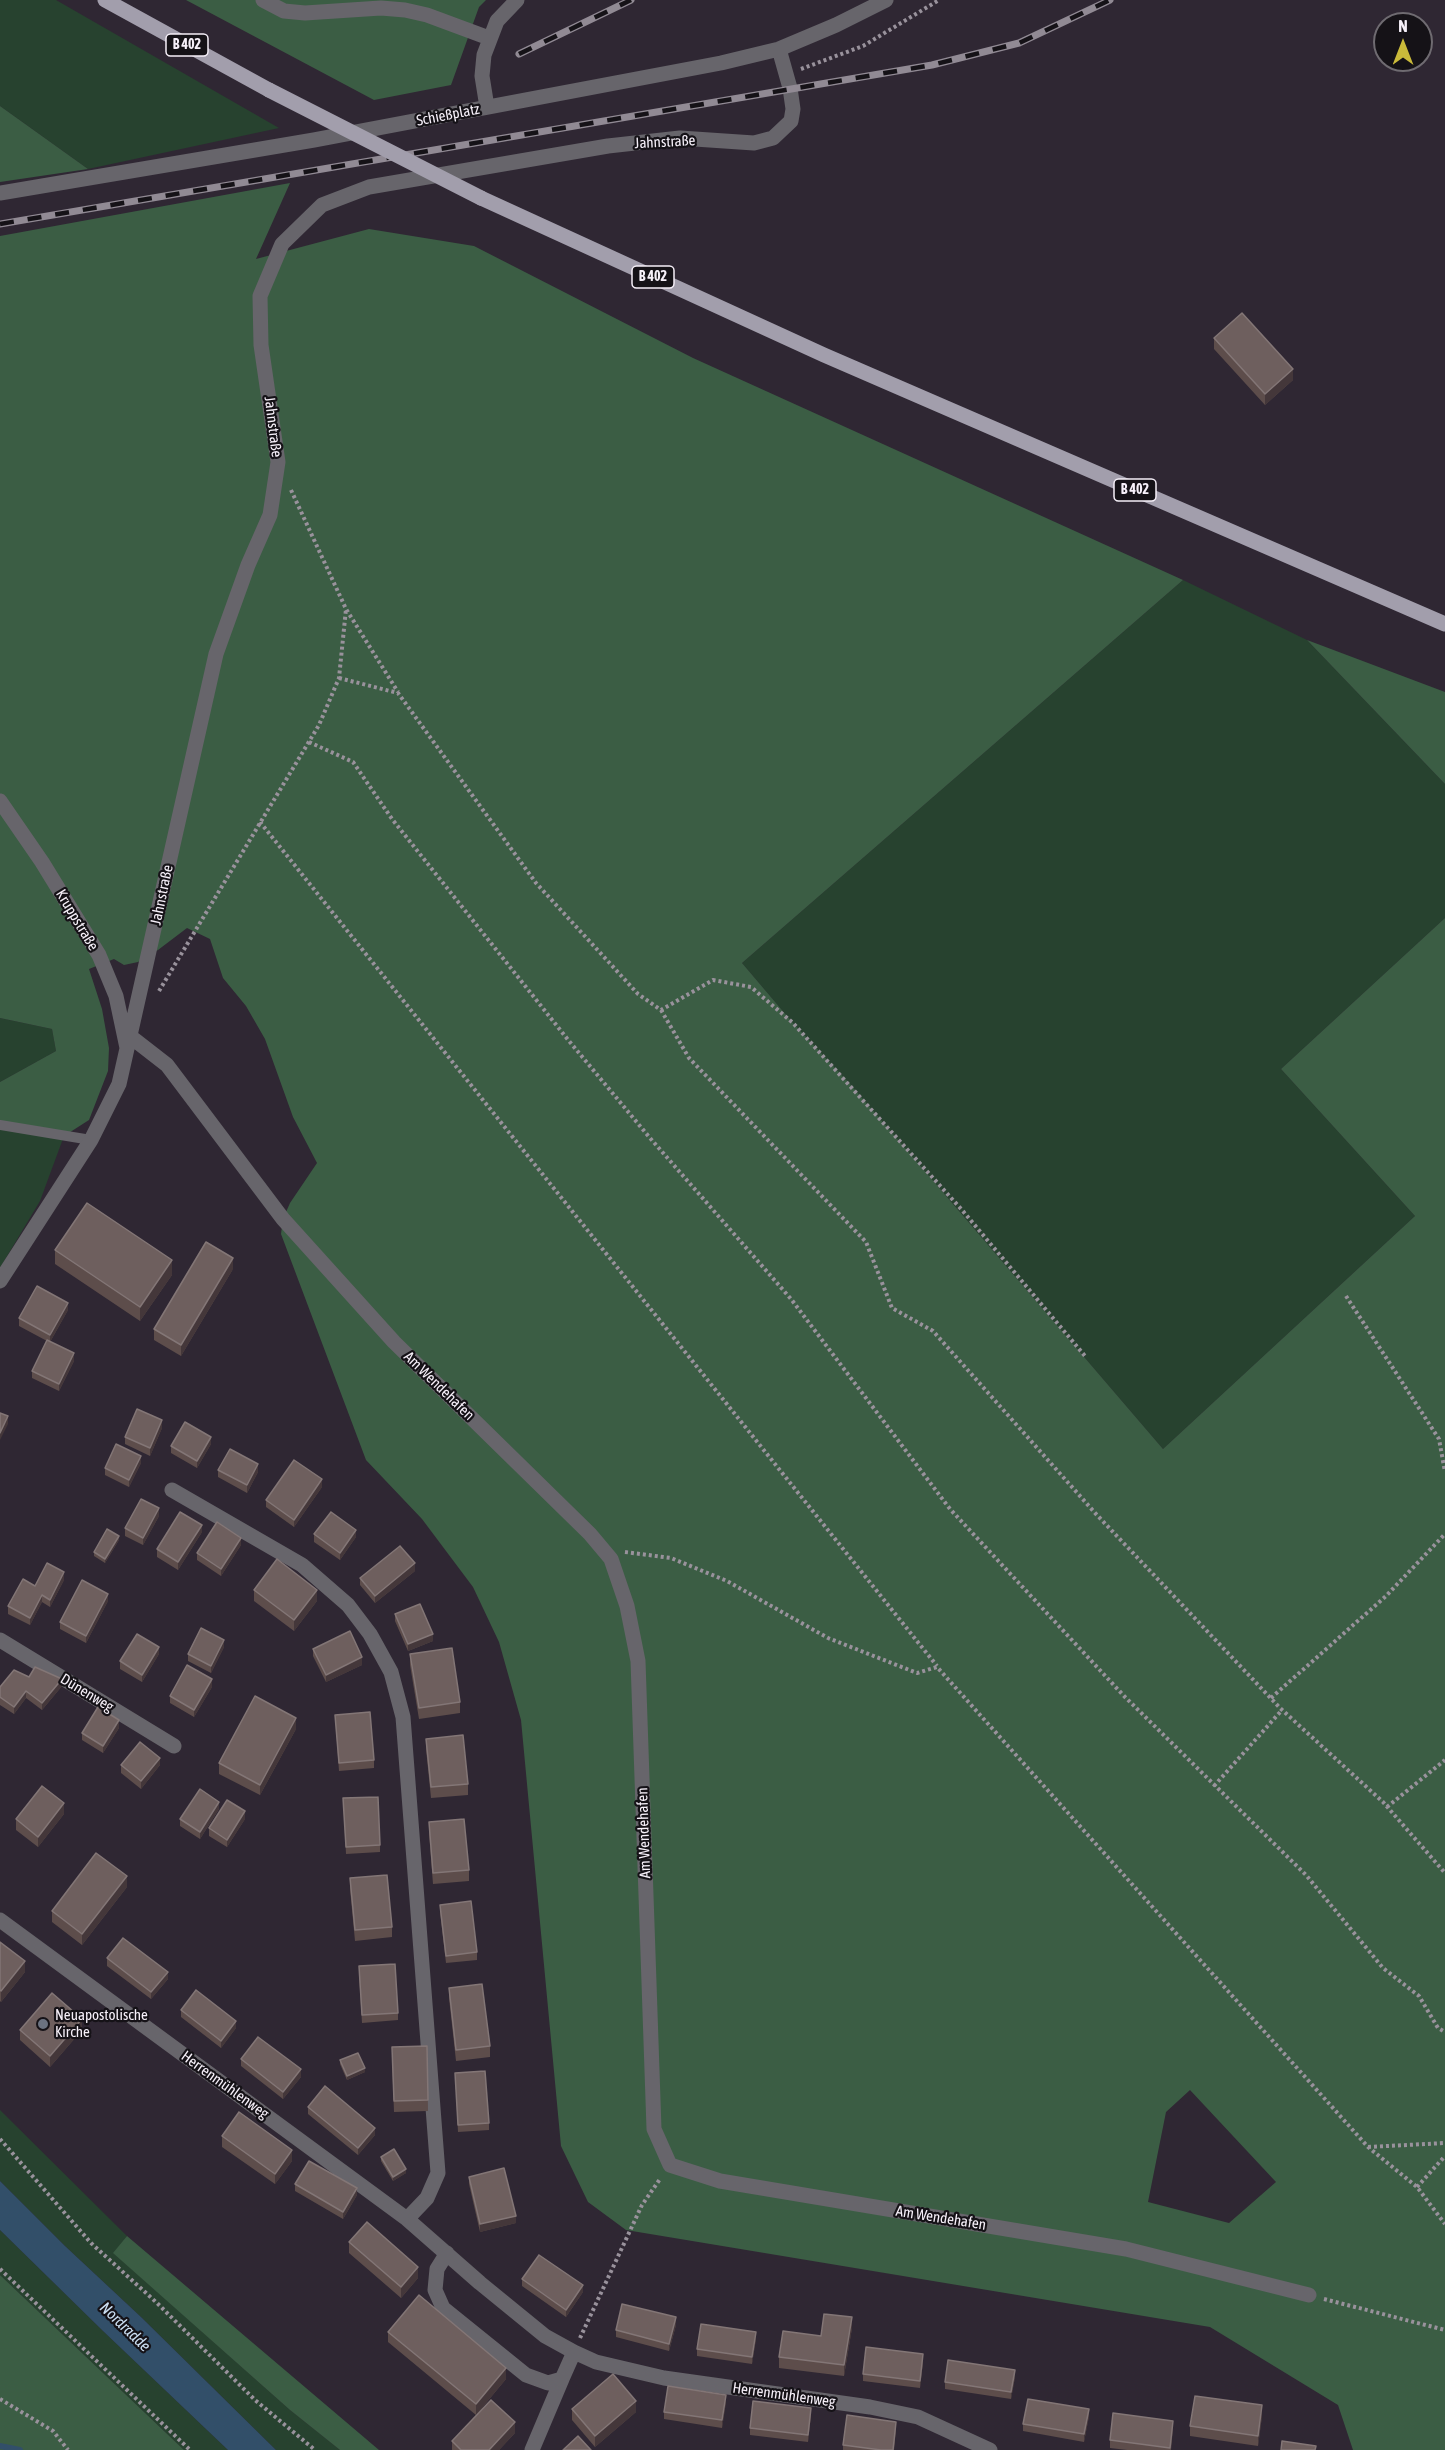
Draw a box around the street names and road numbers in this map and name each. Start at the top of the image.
road number: B 402 [166,34,208,56]
street label: Schießplatz [415,100,481,130]
street label: Jahnstraße [634,131,696,153]
road number: B 402 [632,266,674,288]
street label: Jahnstraße [260,396,286,458]
road number: B 402 [1114,479,1156,501]
street label: Jahnstraße [147,863,177,927]
street label: Kruppstraße [52,886,102,954]
street label: Am Wendehafen [400,1348,478,1424]
street label: Dünenweg [57,1670,117,1716]
street label: Am Wendehafen [633,1787,655,1879]
street label: Herrenmühlenweg [178,2047,272,2123]
street label: Am Wendehafen [895,2202,987,2234]
street label: Herrenmühlenweg [731,2379,837,2411]

